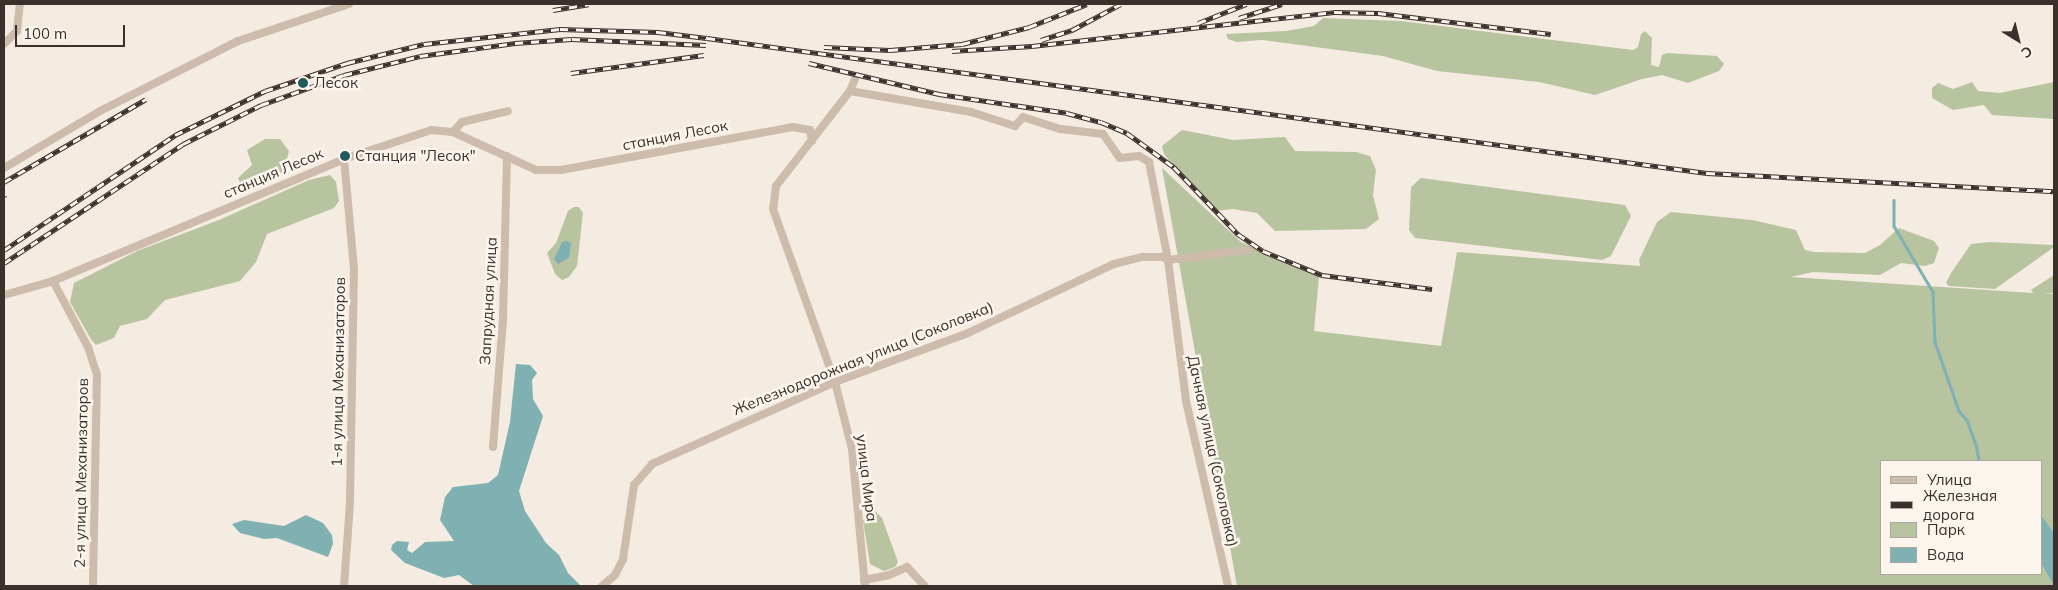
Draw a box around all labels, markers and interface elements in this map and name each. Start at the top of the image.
scale bar [18,15,128,47]
north arrow [1993,15,2043,65]
text: 100 m [23,24,67,43]
text: С [2018,42,2036,62]
place label: Лесок [314,74,358,92]
marker: Лесок [296,76,310,90]
street label: станция Лесок [621,116,729,154]
street label: станция Лесок [220,144,326,202]
place label: Станция "Лесок" [355,147,476,165]
marker: Станция "Лесок" [339,150,351,162]
street label: Запрудная улица [476,237,500,365]
street label: 1-я улица Механизаторов [327,277,349,467]
street label: Железнодорожная улица (Соколовка) [730,297,996,419]
street label: Дачная улица (Соколовка) [1184,354,1242,548]
street label: 2-я улица Механизаторов [70,378,92,568]
street label: улица Мира [853,433,881,523]
legend [1880,460,2043,575]
text: Улица [1927,470,1972,489]
text: Железная дорога [1923,486,1997,524]
text: Парк [1927,520,1965,539]
text: Вода [1927,545,1964,564]

